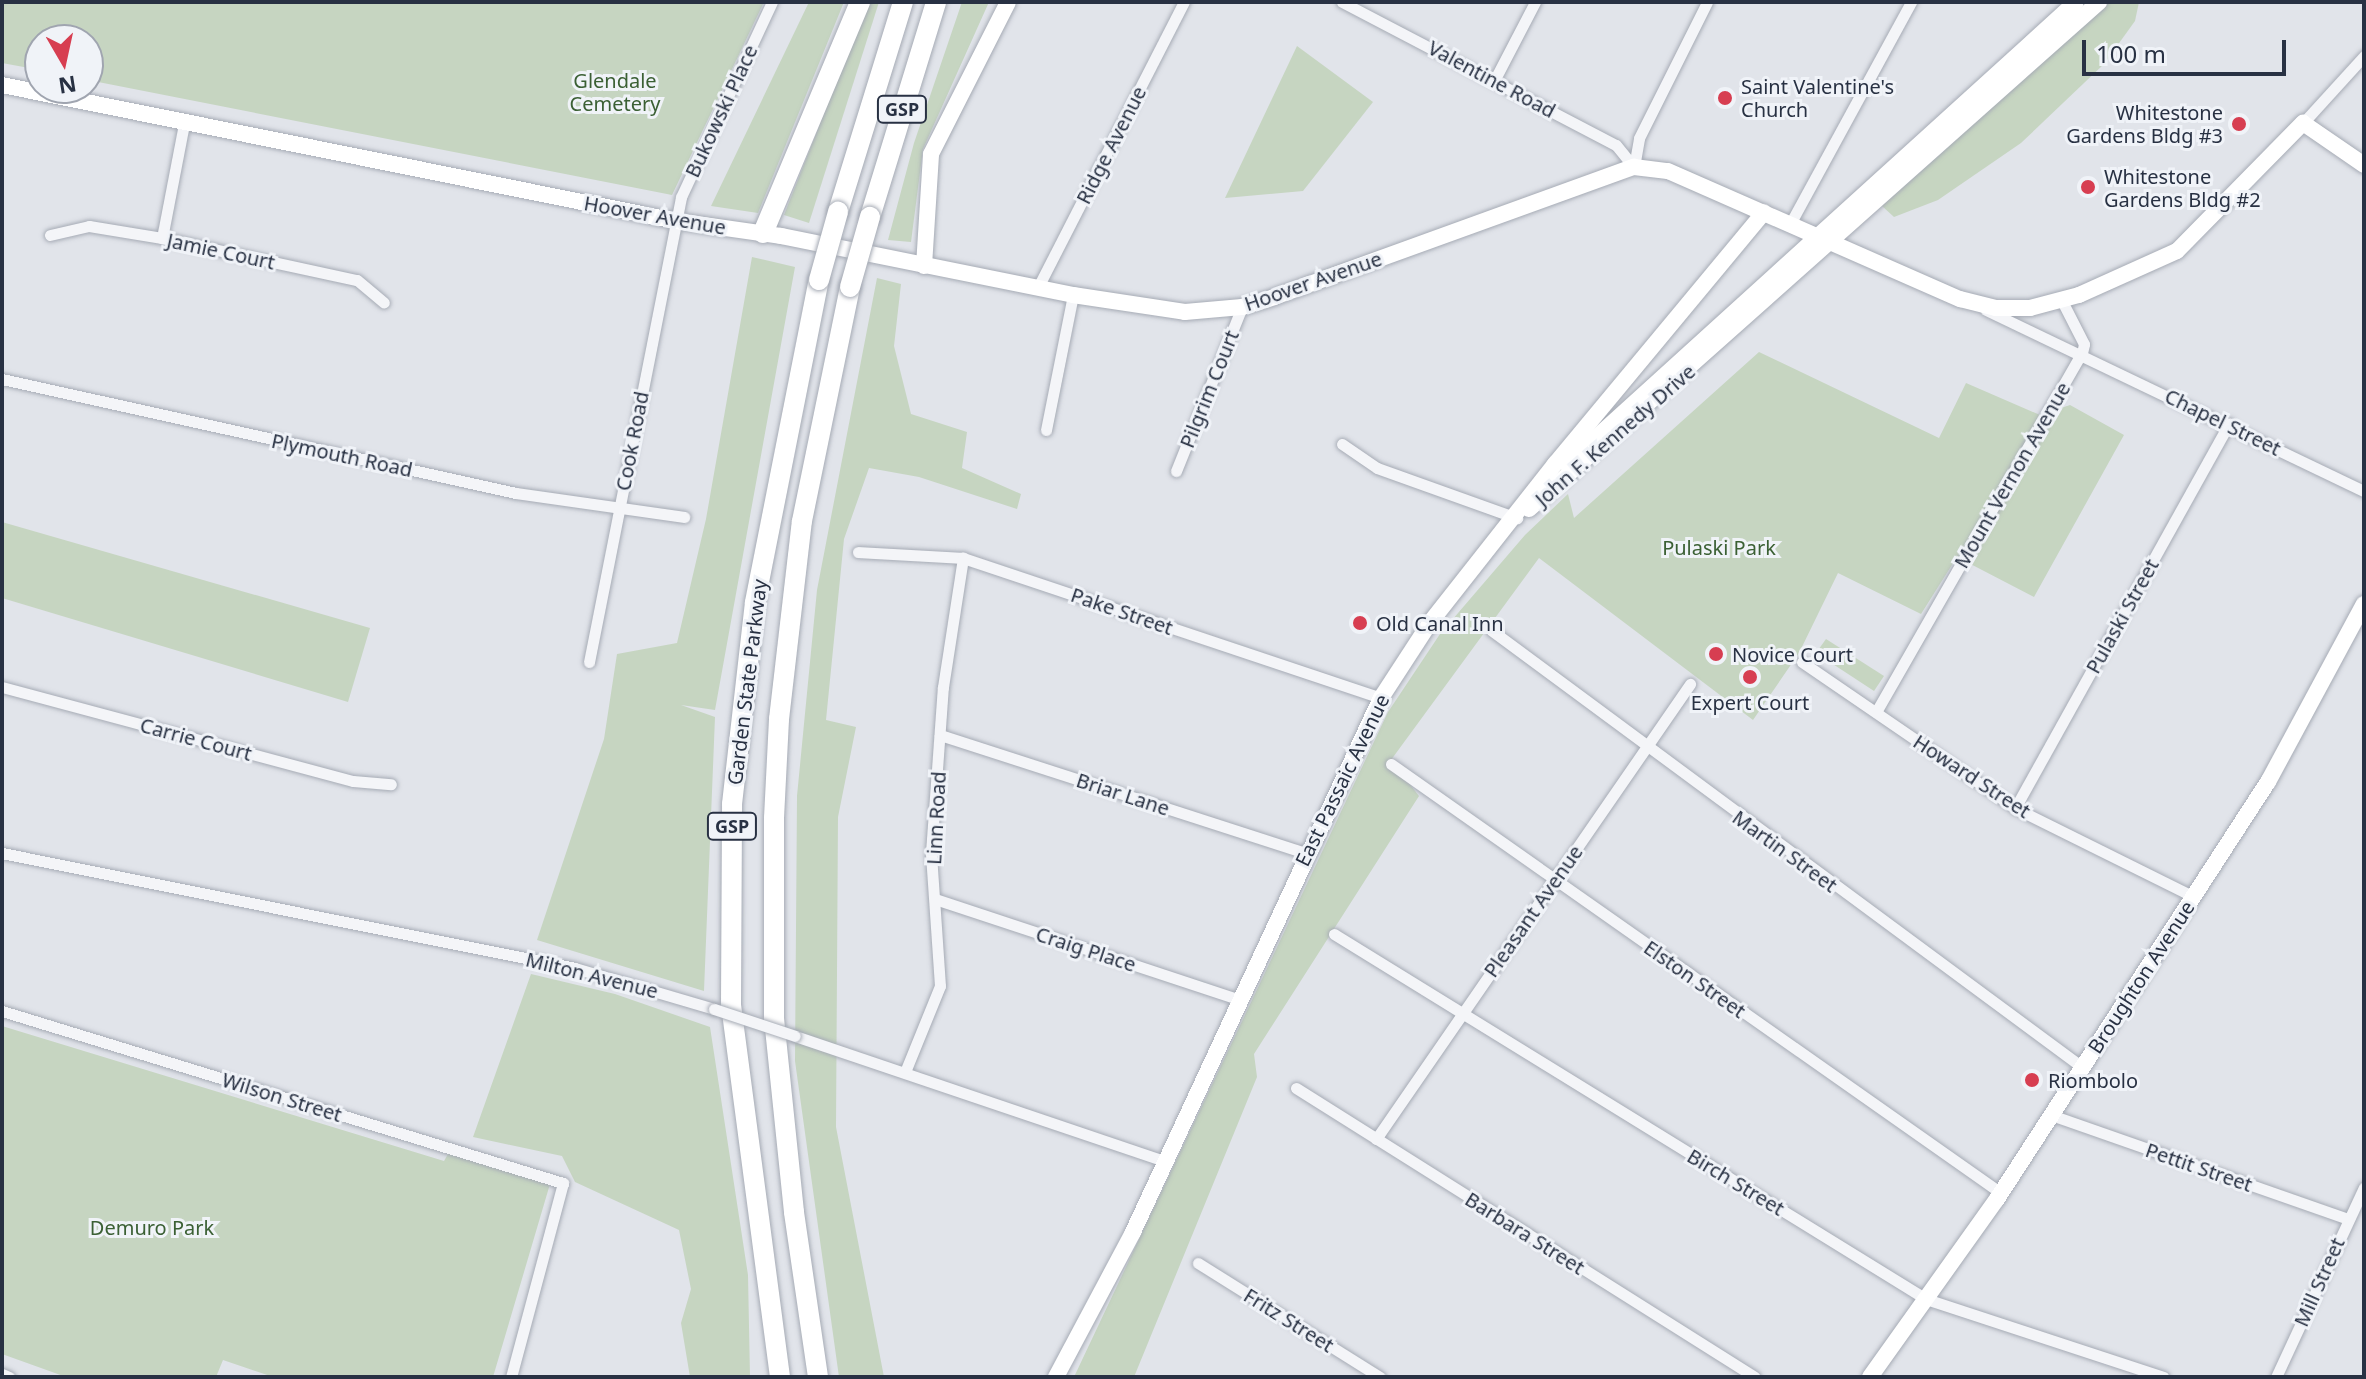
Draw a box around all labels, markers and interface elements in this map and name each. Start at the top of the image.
north arrow [24,24,104,104]
scale bar [2086,24,2290,74]
street label: Valentine Road [1424,35,1560,123]
text: 100 m [2096,37,2166,70]
street label: Bukowski Place [680,41,762,181]
park label: Glendale Cemetery [570,69,660,116]
text: N [56,70,79,102]
place label: Saint Valentine's Church [1741,74,1894,121]
street label: Ridge Avenue [1071,82,1151,208]
marker: Saint Valentine's Church [1716,89,1734,107]
road number: GSP [876,95,928,123]
place label: Whitestone Gardens Bldg #3 [2066,100,2223,147]
marker: Whitestone Gardens Bldg #3 [2230,115,2248,133]
place label: Whitestone Gardens Bldg #2 [2104,164,2261,211]
marker: Whitestone Gardens Bldg #2 [2079,178,2097,196]
street label: Hoover Avenue [582,191,728,239]
street label: Jamie Court [165,228,277,274]
street label: Hoover Avenue [1241,246,1385,316]
street label: Pilgrim Court [1175,327,1243,451]
street label: John F. Kennedy Drive [1530,359,1700,511]
street label: Mount Vernon Avenue [1949,378,2075,572]
street label: Chapel Street [2161,384,2285,460]
street label: Cook Road [611,389,653,493]
street label: Plymouth Road [269,428,415,482]
park label: Pulaski Park [1662,535,1776,559]
street label: Pulaski Street [2081,555,2163,677]
street label: Garden State Parkway [722,578,772,786]
street label: Pake Street [1068,582,1176,640]
place label: Old Canal Inn [1376,611,1504,635]
marker: Old Canal Inn [1351,614,1369,632]
place label: Novice Court [1732,642,1853,666]
marker: Novice Court [1707,645,1725,663]
marker: Expert Court [1741,668,1759,686]
street label: East Passaic Avenue [1290,690,1394,870]
place label: Expert Court [1691,690,1809,714]
street label: Carrie Court [138,713,254,765]
street label: Howard Street [1909,729,2035,823]
street label: Briar Lane [1073,768,1173,820]
street label: Linn Road [922,771,950,865]
street label: Martin Street [1728,805,1842,897]
road number: GSP [706,812,758,840]
street label: Pleasant Avenue [1479,840,1587,982]
street label: Broughton Avenue [2083,896,2199,1058]
street label: Craig Place [1033,922,1139,976]
street label: Elston Street [1640,935,1750,1023]
street label: Milton Avenue [523,947,661,1003]
street label: Wilson Street [219,1067,345,1127]
place label: Riombolo [2048,1068,2138,1092]
marker: Riombolo [2023,1071,2041,1089]
street label: Pettit Street [2143,1138,2255,1196]
street label: Birch Street [1683,1144,1789,1220]
street label: Barbara Street [1461,1187,1589,1279]
park label: Demuro Park [90,1215,214,1239]
street label: Mill Street [2289,1234,2349,1330]
street label: Fritz Street [1240,1283,1338,1357]

